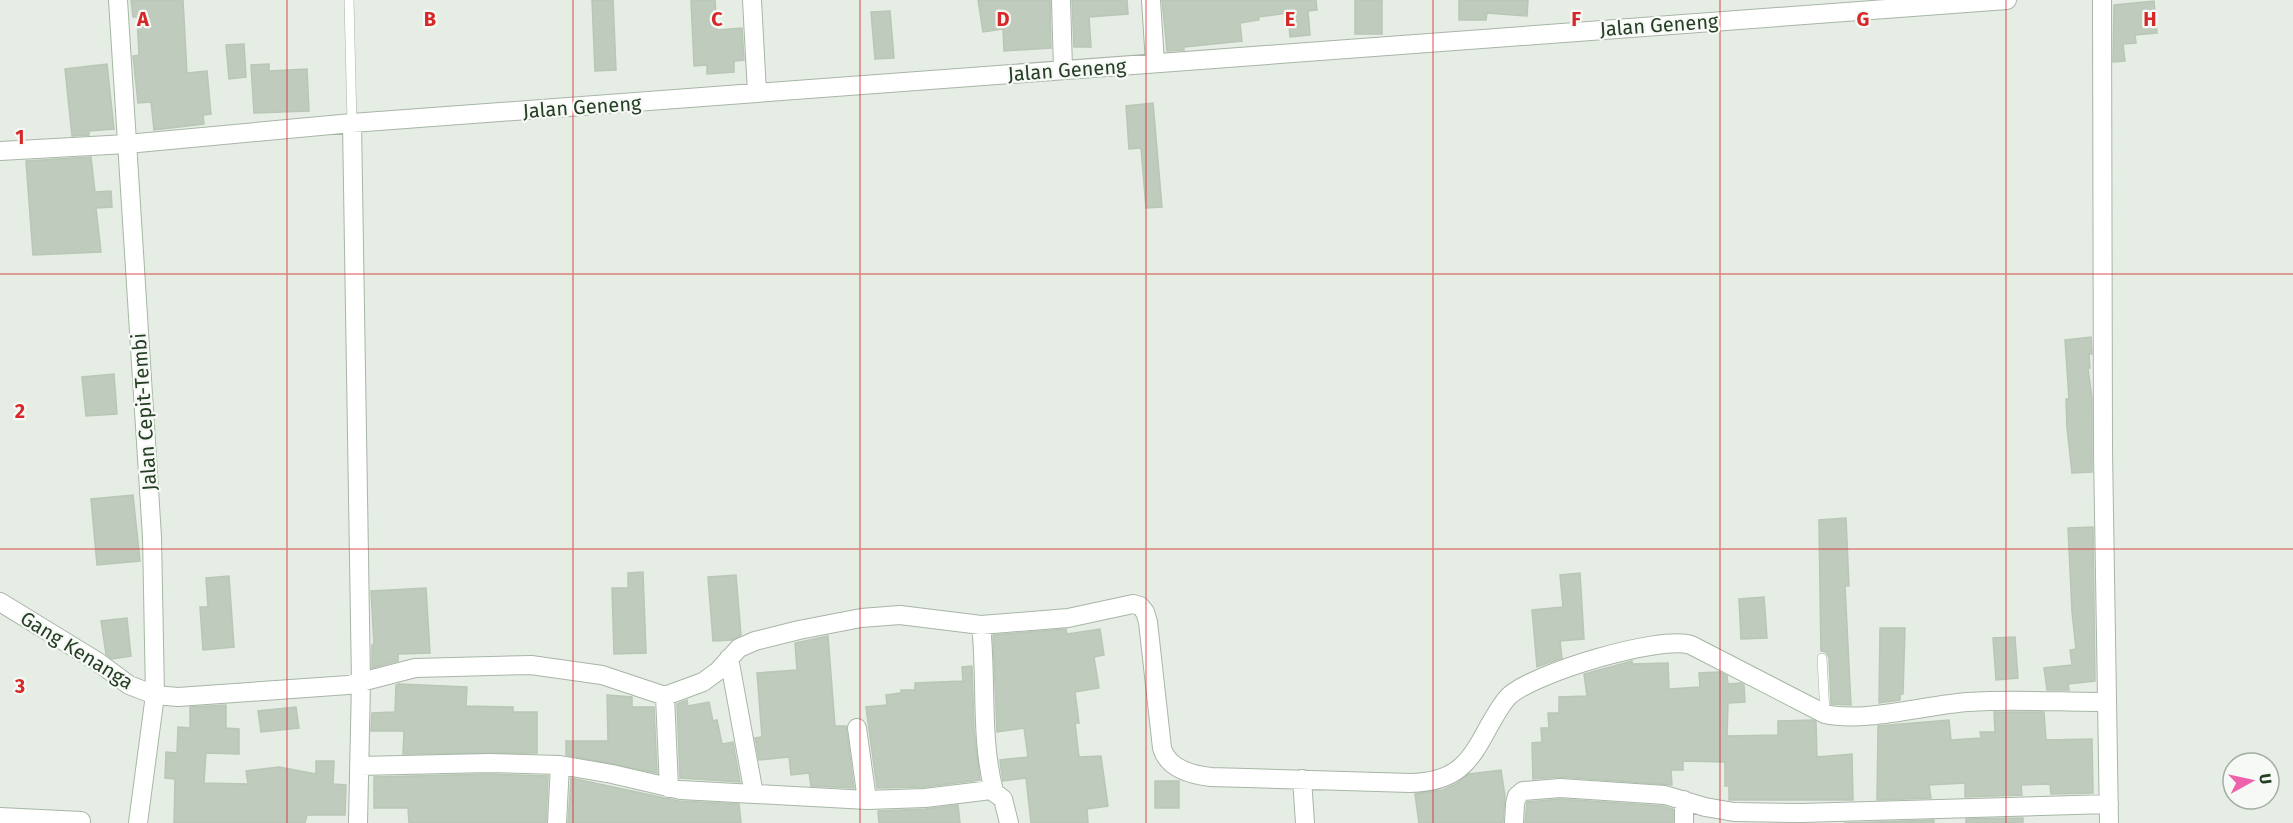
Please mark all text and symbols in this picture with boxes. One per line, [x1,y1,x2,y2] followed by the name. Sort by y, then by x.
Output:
[136,7,150,31] text: A
[424,7,436,31] text: B
[711,7,723,31] text: C
[996,7,1010,31] text: D
[1285,7,1295,31] text: E
[1571,7,1581,31] text: F
[1857,7,1869,31] text: G
[2143,7,2157,31] text: H
[1599,9,1720,41] street label: Jalan Geneng
[1007,54,1128,86] street label: Jalan Geneng
[522,91,643,123] street label: Jalan Geneng
[15,125,25,149] text: 1
[127,332,161,492] street label: Jalan Cepit-Tembi
[15,399,25,423] text: 2
[16,606,138,694] street label: Gang Kenanga
[14,674,25,698] text: 3
[2221,751,2281,811] north arrow
[2255,772,2275,785] text: U

